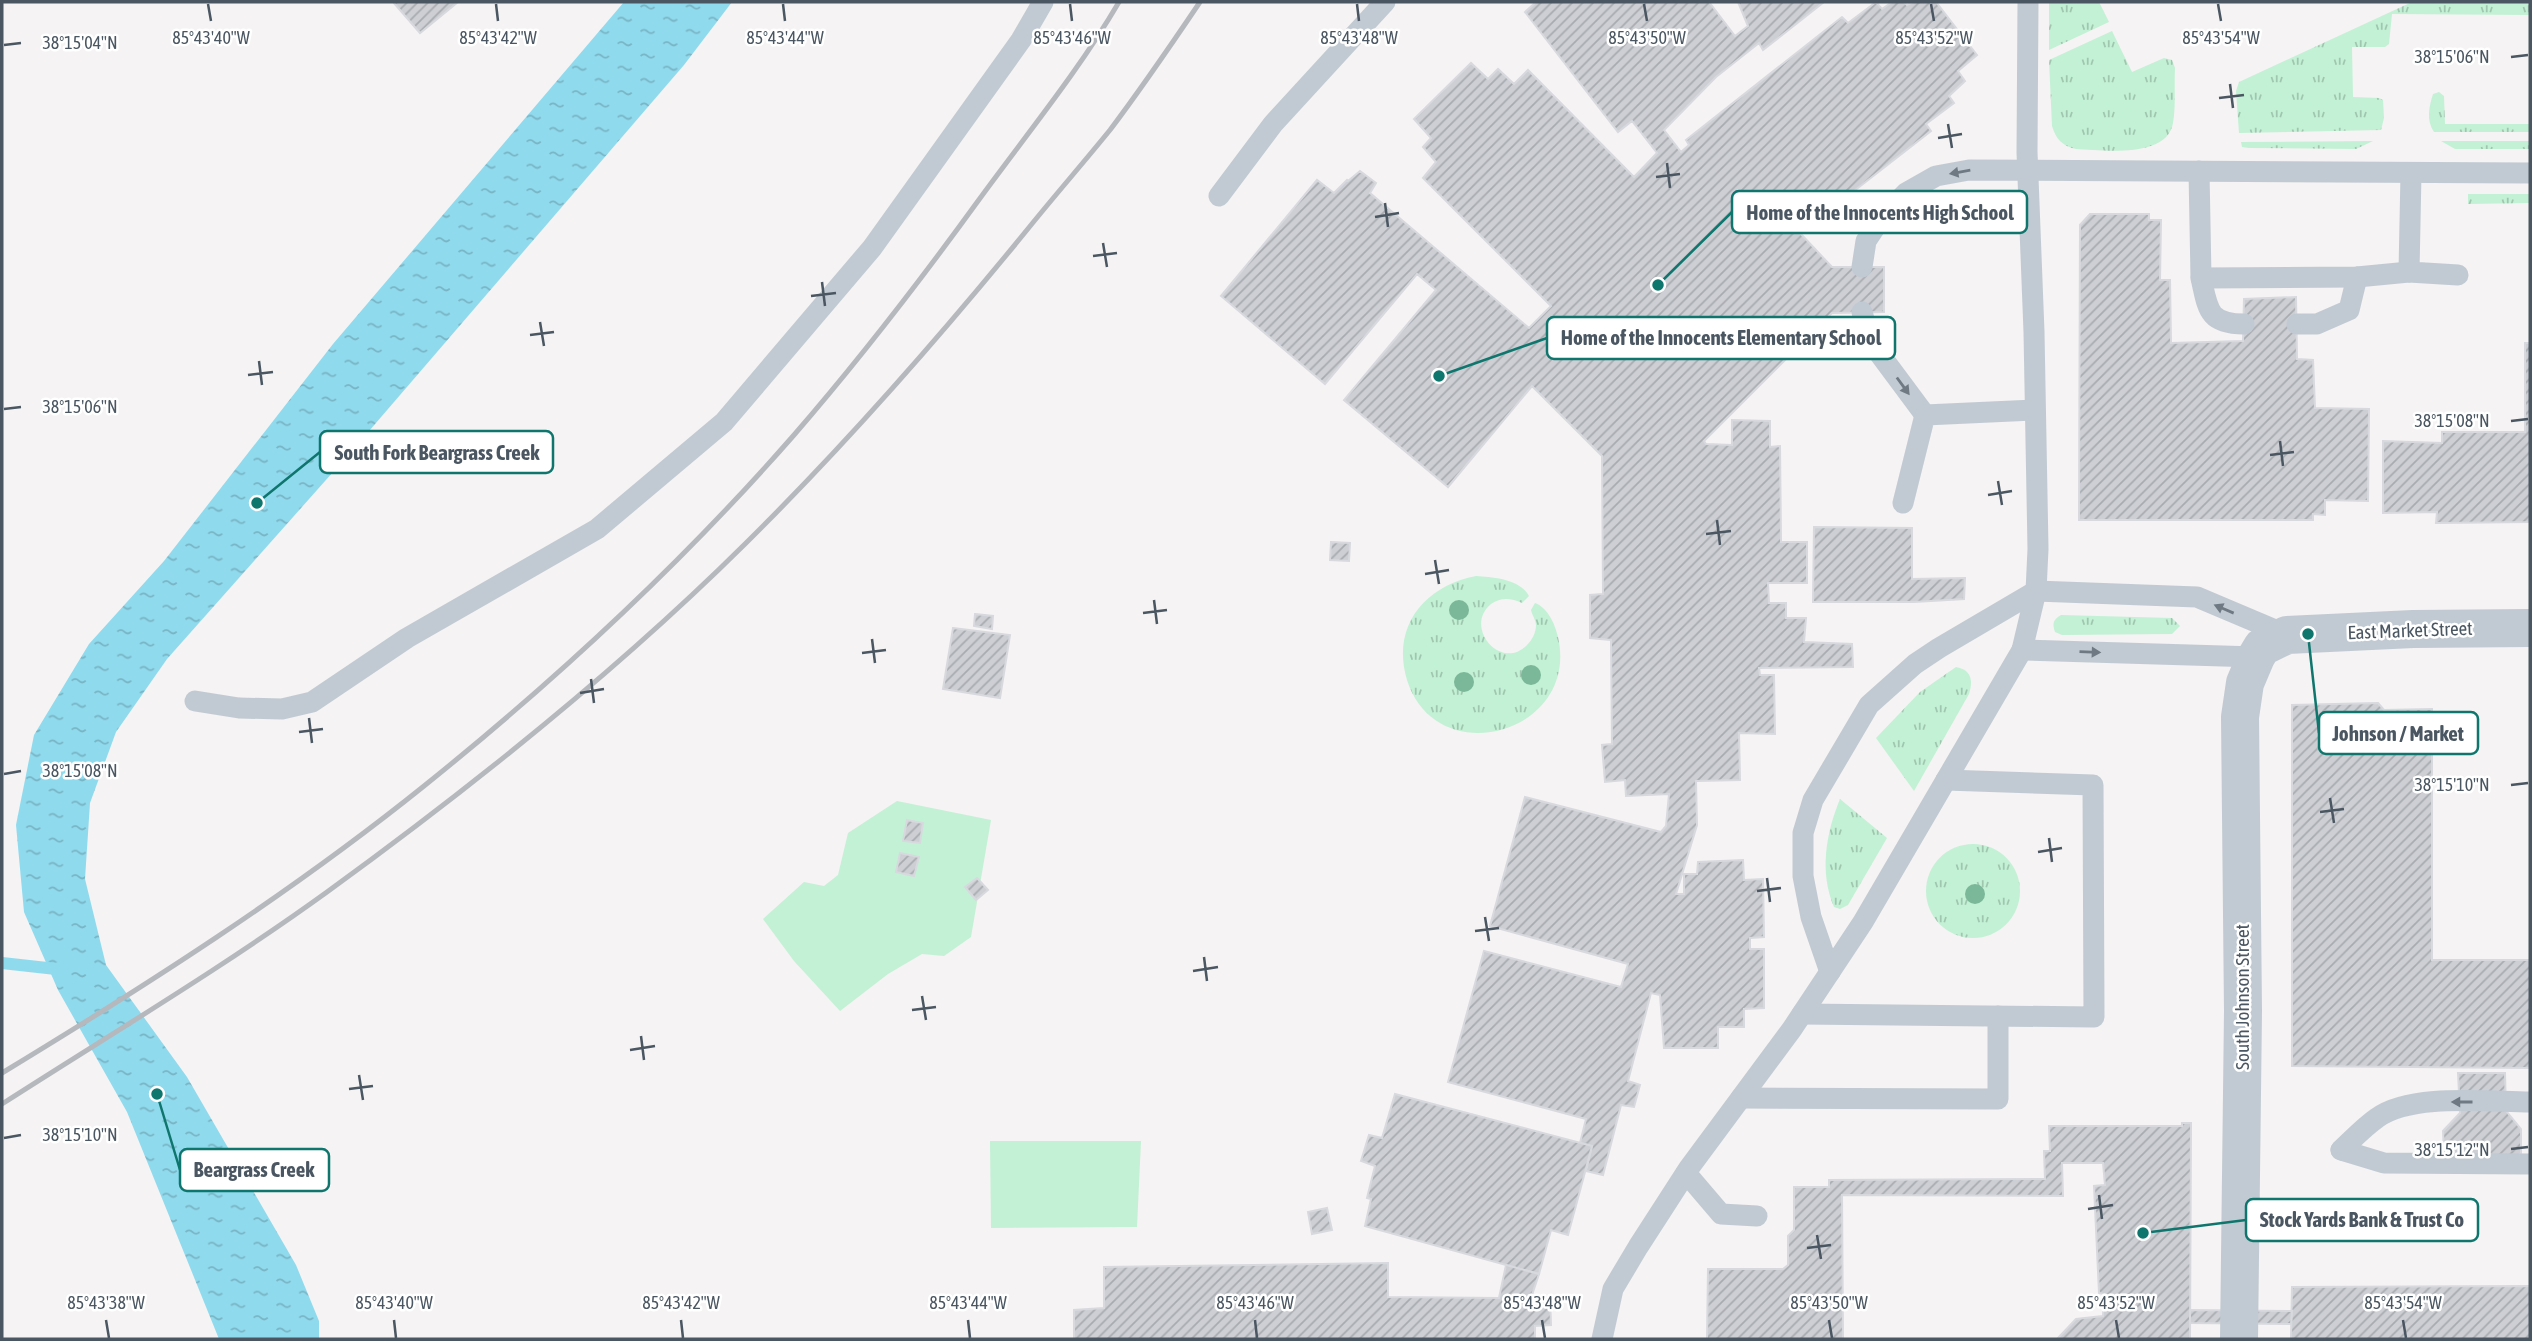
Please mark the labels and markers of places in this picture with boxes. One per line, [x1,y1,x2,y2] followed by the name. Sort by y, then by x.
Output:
[1732,191,2027,233] callout: Home of the Innocents High School
[1547,317,1895,359] callout: Home of the Innocents Elementary School
[320,431,553,473] callout: South Fork Beargrass Creek
[2319,712,2478,754] callout: Johnson / Market
[180,1149,329,1191] callout: Beargrass Creek
[2246,1199,2478,1241] callout: Stock Yards Bank & Trust Co

